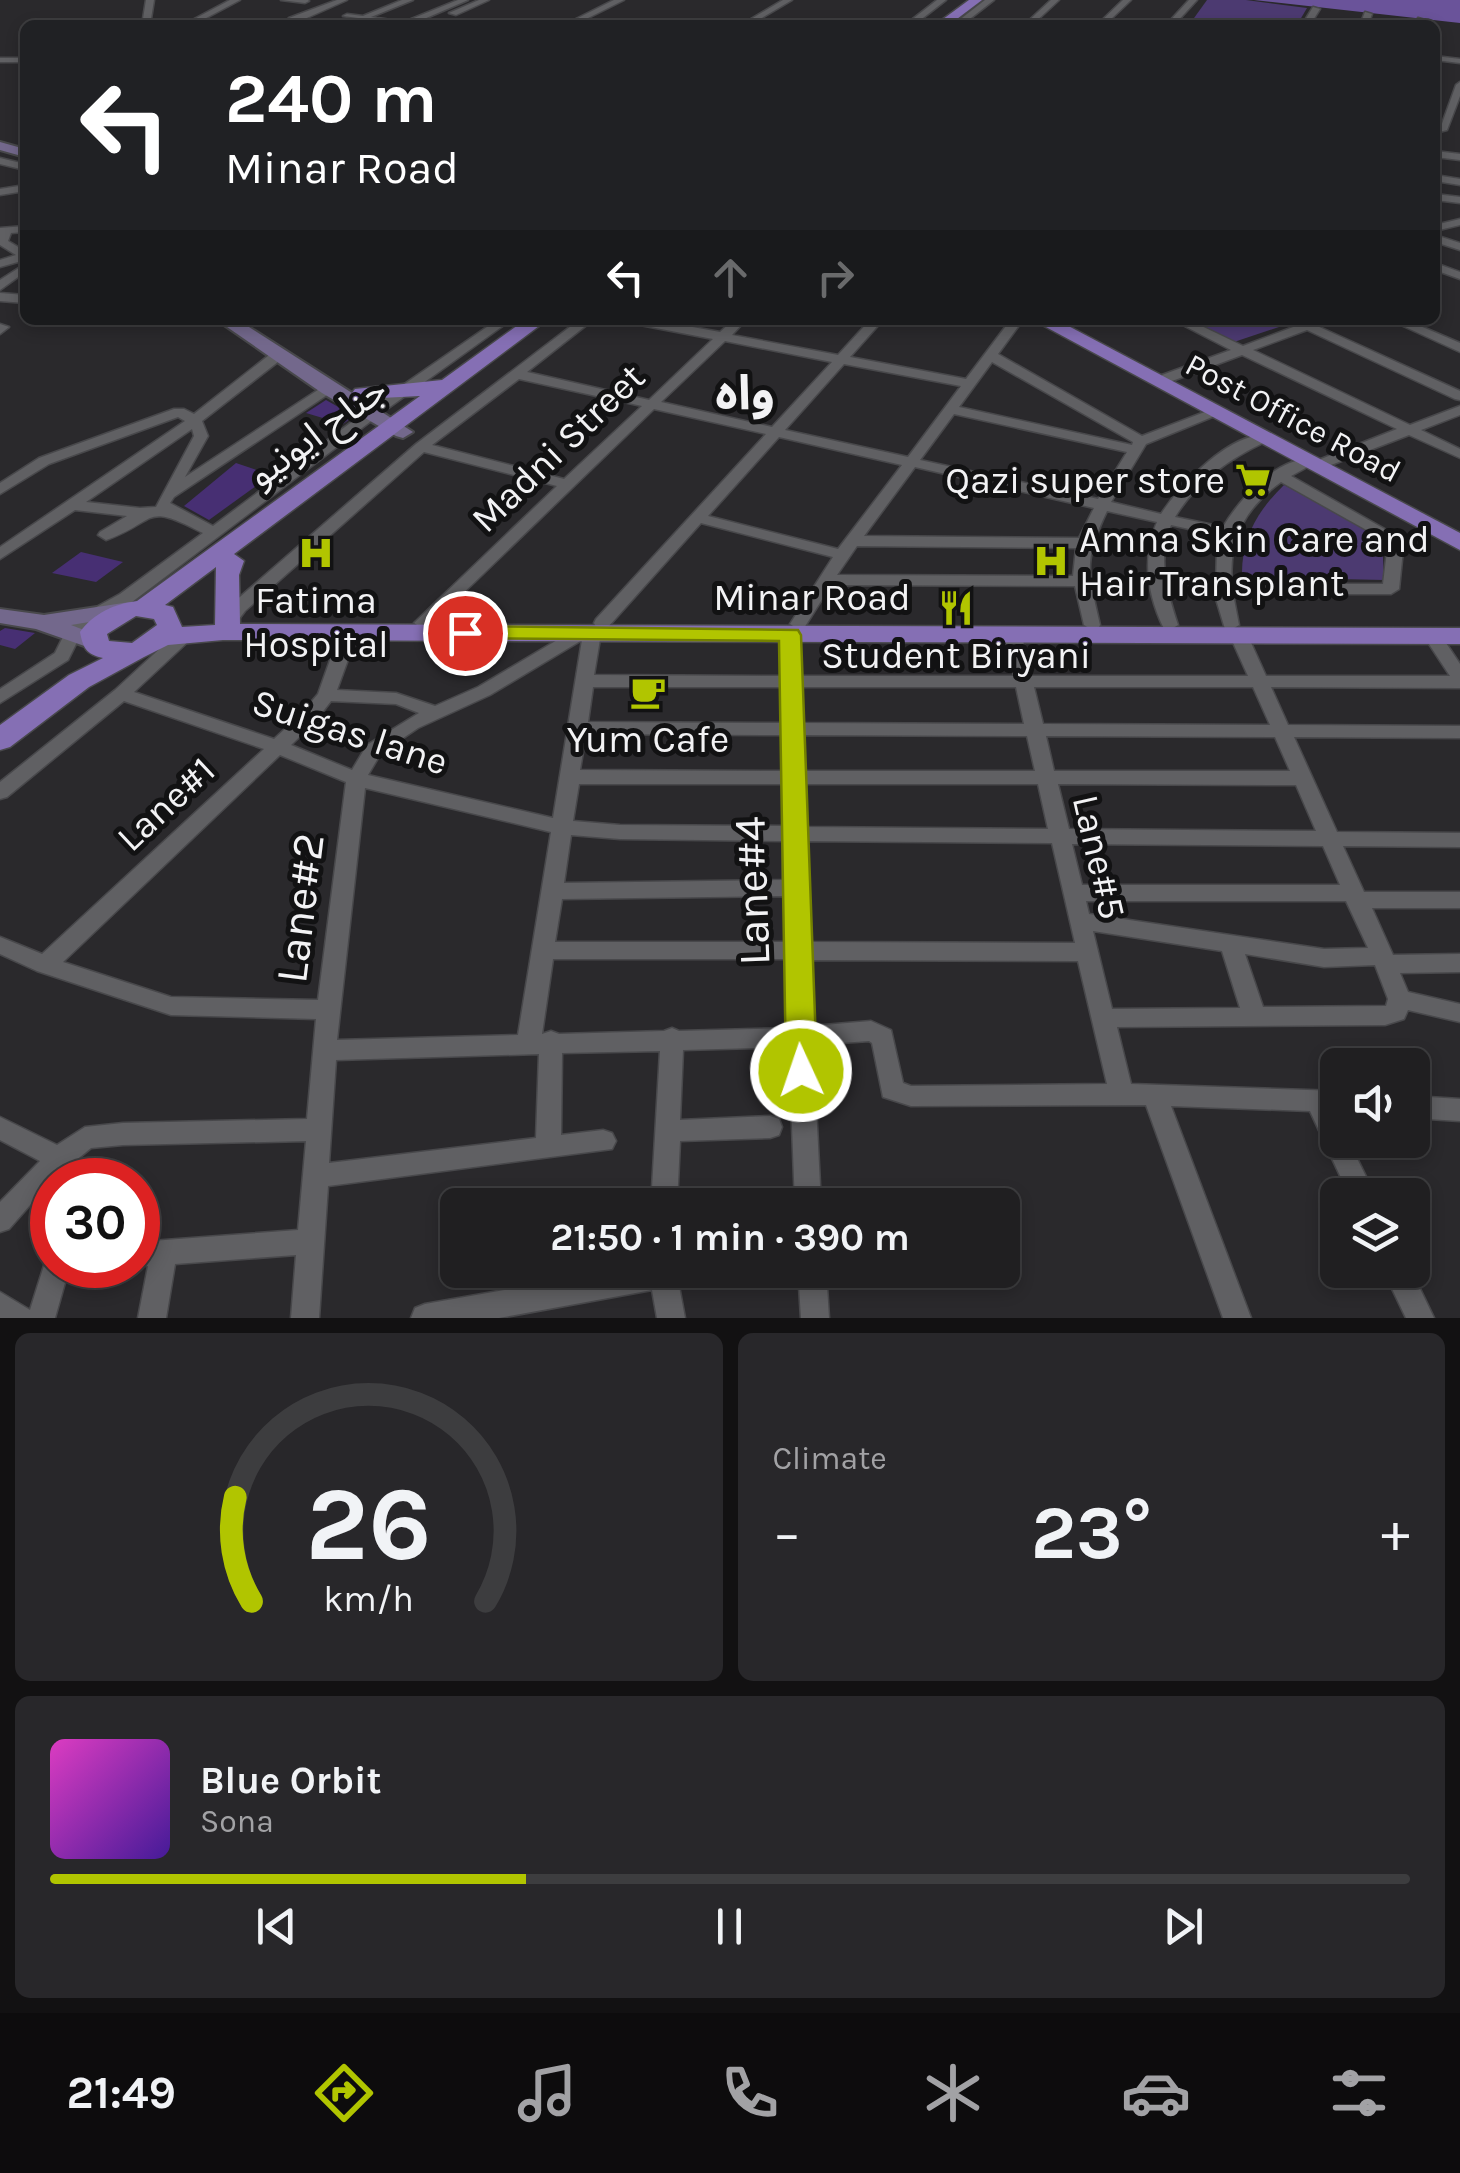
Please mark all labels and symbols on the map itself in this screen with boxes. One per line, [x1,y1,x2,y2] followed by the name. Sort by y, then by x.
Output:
[1179,346,1407,490] street label: Post Office Road
[462,354,654,542] street label: Madni Street
[715,365,775,421] district label: واہ
[239,367,398,501] street label: جناح ایونیو
[945,458,1225,503] place label: Qazi super store
[1234,461,1272,499] supermarket icon: Qazi super store
[1079,517,1430,606] place label: Amna Skin Care and Hair Transplant
[297,534,335,572] hospital icon: Fatima Hospital
[1032,542,1070,580] hospital icon: Amna Skin Care and Hair Transplant
[713,575,911,620] street label: Minar Road
[243,578,389,667] place label: Fatima Hospital
[937,589,975,627] restaurant icon: Student Biryani
[423,591,508,676] pin
[821,633,1091,678] place label: Student Biryani
[629,673,667,711] cafe icon: Yum Cafe
[247,679,453,785] street label: Suigas lane
[567,717,729,762] place label: Yum Cafe
[108,747,224,861] street label: Lane#1
[1063,790,1135,924] street label: Lane#5
[723,815,781,967] street label: Lane#4
[265,830,335,986] street label: Lane#2
[749,1019,853,1123] position arrow
[30,1158,160,1288] speed limit sign: 30

